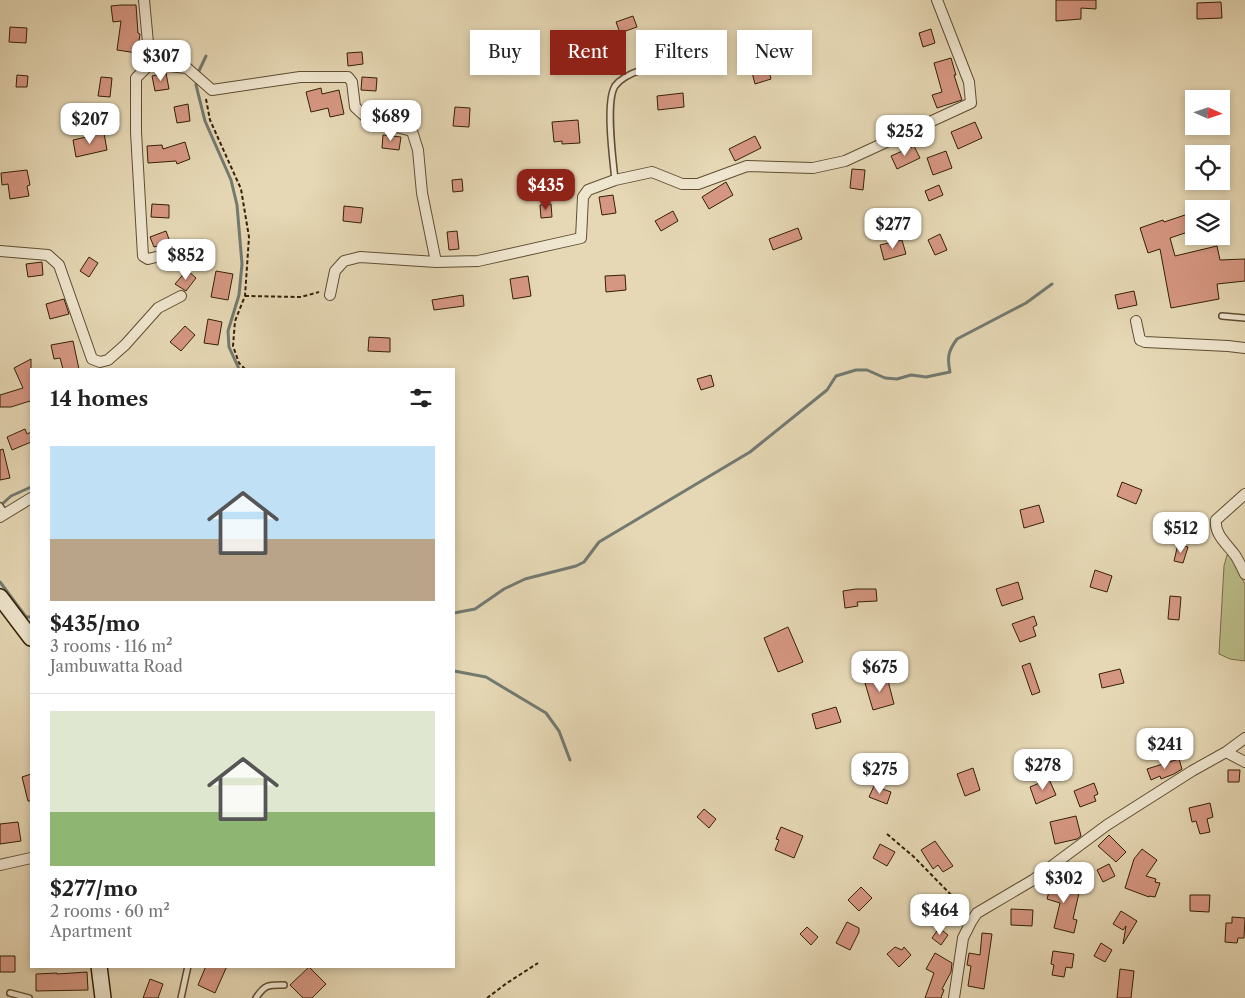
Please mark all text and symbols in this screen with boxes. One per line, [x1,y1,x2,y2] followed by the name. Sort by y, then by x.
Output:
[470,30,540,75] chip: Buy
[550,30,626,75] chip: Rent
[636,30,727,75] chip: Filters
[737,30,812,75] chip: New
[131,39,191,82] pin: $307
[143,46,179,66] text: $307
[1185,90,1230,135] north arrow
[1185,90,1230,245] map controls
[361,100,421,142] pin: $689
[60,102,120,145] pin: $207
[372,106,410,126] text: $689
[72,109,108,129] text: $207
[875,114,935,157] pin: $252
[887,121,923,141] text: $252
[1185,145,1230,190] button: locate
[516,168,576,211] pin: $435
[528,175,564,195] text: $435
[1185,200,1230,245] button: layers
[863,208,923,250] pin: $277
[875,214,911,234] text: $277
[156,238,216,281] pin: $852
[167,245,205,265] text: $852
[407,384,435,412] icon: filters
[50,386,148,411] text: 14 homes
[198,478,288,568] icon: home
[1151,512,1211,554] pin: $512
[1164,518,1198,538] text: $512
[50,611,140,636] text: $435/mo
[50,636,173,656] text: 3 rooms · 116 m²
[850,650,910,693] pin: $675
[50,656,183,676] text: Jambuwatta Road
[862,657,898,677] text: $675
[1135,728,1195,770] pin: $241
[1147,734,1183,754] text: $241
[198,744,288,834] icon: home
[1013,748,1073,791] pin: $278
[850,752,910,795] pin: $275
[1025,755,1061,775] text: $278
[862,759,898,779] text: $275
[1034,862,1094,904] pin: $302
[1045,868,1083,888] text: $302
[50,876,138,901] text: $277/mo
[910,894,970,936] pin: $464
[921,900,959,920] text: $464
[50,901,170,921] text: 2 rooms · 60 m²
[50,921,132,941] text: Apartment

